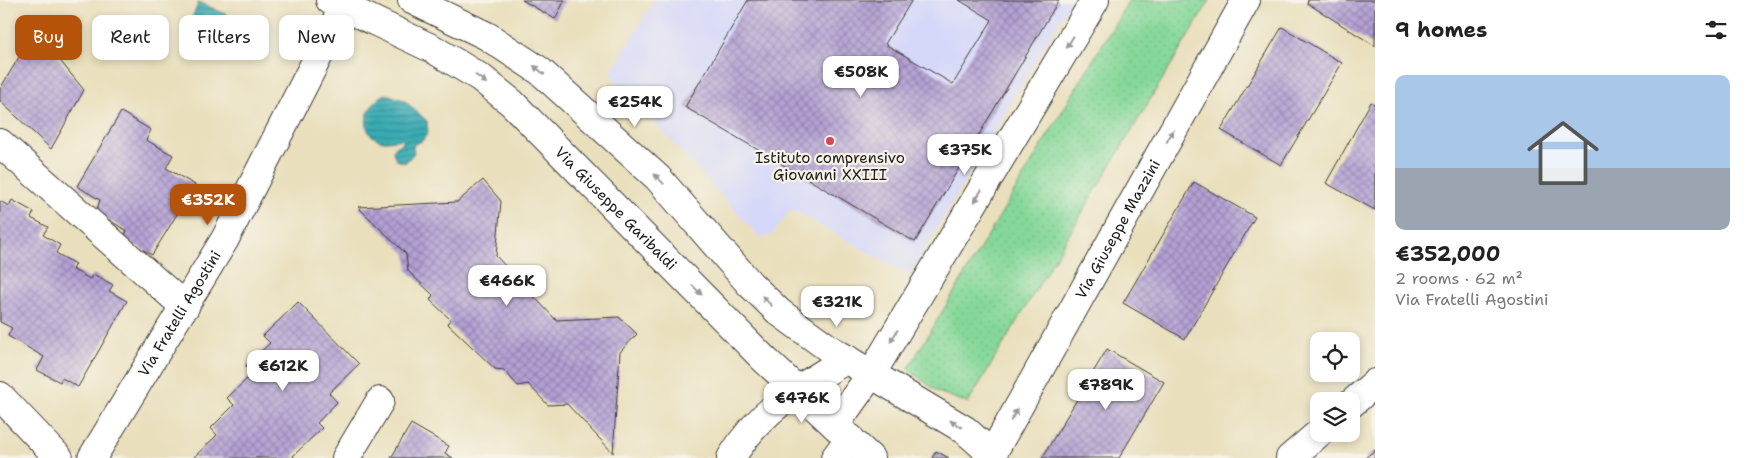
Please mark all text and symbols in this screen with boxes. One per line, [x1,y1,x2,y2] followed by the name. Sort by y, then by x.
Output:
[15,15,82,60] chip: Buy
[92,15,169,60] chip: Rent
[179,15,269,60] chip: Filters
[279,15,354,60] chip: New
[1395,16,1487,44] text: 9 homes
[1702,16,1730,44] icon: filters
[1066,35,1075,48] one-way arrow
[826,56,896,98] pin: €508K
[834,61,888,82] text: €508K
[533,65,546,76] one-way arrow
[474,74,488,84] one-way arrow
[600,86,670,128] pin: €254K
[608,91,662,112] text: €254K
[1518,108,1608,198] icon: home
[1166,129,1175,143] one-way arrow
[930,134,1000,176] pin: €375K
[824,135,836,147] marker: Istituto comprensivo Giovanni XXIII
[938,139,992,160] text: €375K
[551,142,681,275] street label: Via Giuseppe Garibaldi
[755,148,905,185] place label: Istituto comprensivo Giovanni XXIII
[1071,156,1165,303] street label: Via Giuseppe Mazzini
[653,174,665,186] one-way arrow
[173,184,243,226] pin: €352K
[181,189,235,210] text: €352K
[973,190,982,203] one-way arrow
[1395,240,1501,268] text: €352,000
[134,247,226,380] street label: Via Fratelli Agostini
[472,264,542,307] pin: €466K
[1395,268,1523,289] text: 2 rooms · 62 m²
[479,270,535,291] text: €466K
[691,284,703,296] one-way arrow
[802,286,872,328] pin: €321K
[1395,289,1549,310] text: Via Fratelli Agostini
[812,291,862,312] text: €321K
[762,295,774,307] one-way arrow
[890,329,899,342] one-way arrow
[1310,332,1360,442] map controls
[1310,332,1360,382] button: locate
[248,350,318,392] pin: €612K
[258,355,308,376] text: €612K
[1071,368,1141,411] pin: €789K
[1079,374,1133,395] text: €789K
[767,382,837,424] pin: €476K
[775,387,829,408] text: €476K
[1310,392,1360,442] button: layers
[1010,408,1018,422] one-way arrow
[949,420,962,429] one-way arrow

